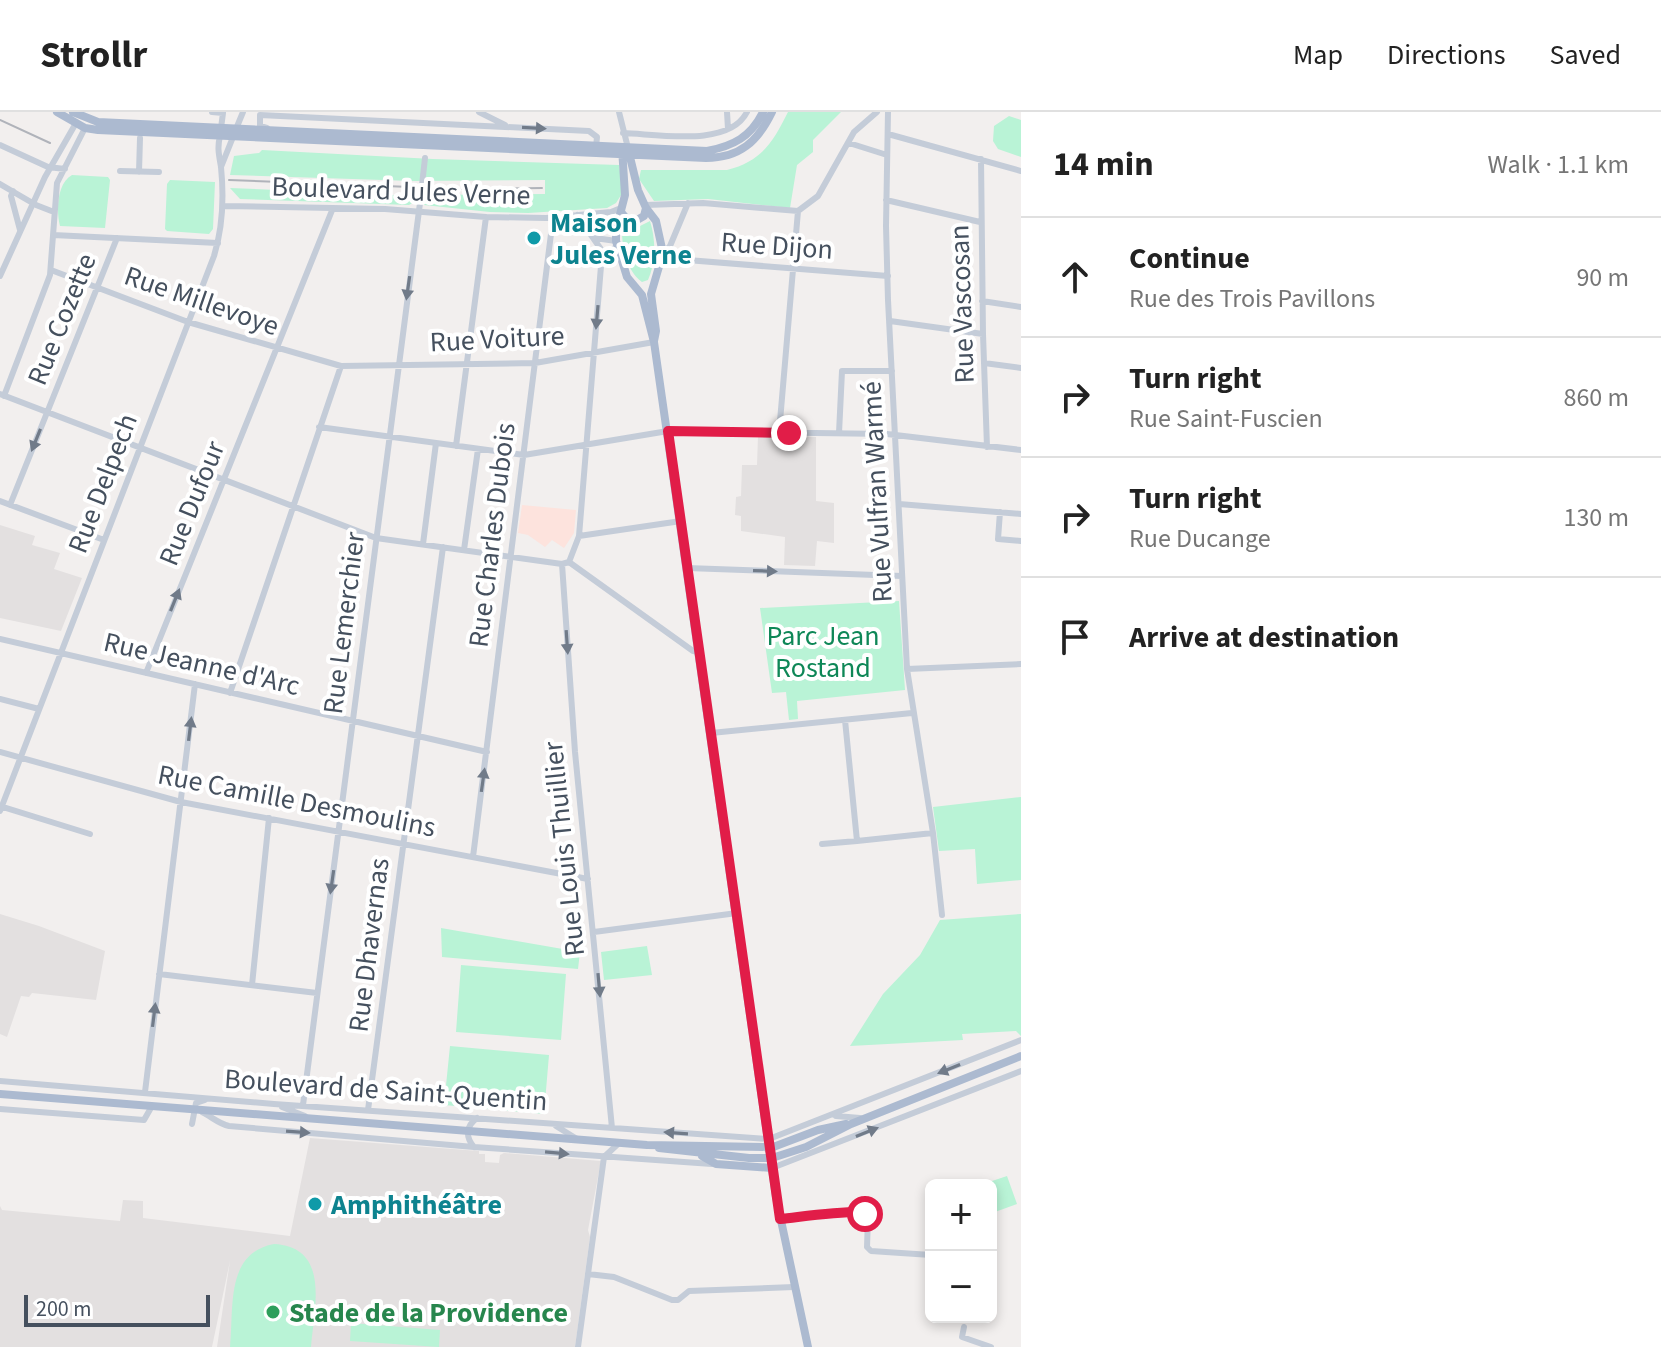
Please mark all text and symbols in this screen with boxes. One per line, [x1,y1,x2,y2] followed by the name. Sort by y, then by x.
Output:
[40,28,147,82] text: Strollr
[1293,35,1343,75] text: Map
[1387,35,1506,75] text: Directions
[1550,35,1621,75] text: Saved
[522,122,547,135] one-way arrow
[1053,140,1154,189] text: 14 min
[1488,146,1629,183] text: Walk · 1.1 km
[271,166,531,216] street label: Boulevard Jules Verne
[550,203,692,275] place label: Maison Jules Verne
[720,222,834,270] street label: Rue Dijon
[939,224,985,384] street label: Rue Vascosan
[525,229,543,247] marker: Maison Jules Verne
[1129,237,1250,280] text: Continue
[17,248,106,391] street label: Rue Cozette
[1053,255,1097,299] icon: ahead
[119,256,284,346] street label: Rue Millevoye
[1576,259,1629,296] text: 90 m
[401,276,414,301] one-way arrow
[1129,280,1375,317] text: Rue des Trois Pavillons
[590,305,603,330] one-way arrow
[429,315,565,362] street label: Rue Voiture
[1129,357,1261,400] text: Turn right
[1053,375,1097,419] icon: right
[1563,379,1629,416] text: 860 m
[851,380,903,604] street label: Rue Vulfran Warmé
[1129,400,1323,437] text: Rue Saint-Fuscien
[58,408,148,559] street label: Rue Delpech
[771,415,807,451] route end
[458,421,526,650] street label: Rue Charles Dubois
[29,428,42,452] one-way arrow
[149,435,235,572] street label: Rue Dufour
[1129,477,1261,520] text: Turn right
[1053,495,1097,539] icon: right
[1563,499,1629,536] text: 130 m
[1129,520,1271,557] text: Rue Ducange
[313,530,375,716] street label: Rue Lemerchier
[753,564,778,577] one-way arrow
[169,588,182,612] one-way arrow
[1053,615,1097,659] icon: arrive
[767,616,879,688] park label: Parc Jean Rostand
[1129,616,1399,659] text: Arrive at destination
[100,622,304,706] street label: Rue Jeanne d'Arc
[561,630,574,655] one-way arrow
[183,716,196,741] one-way arrow
[533,739,595,958] street label: Rue Louis Thuillier
[154,754,439,848] street label: Rue Camille Desmoulins
[477,767,490,792] one-way arrow
[338,856,400,1034] street label: Rue Dhavernas
[325,870,338,895] one-way arrow
[592,973,605,998] one-way arrow
[148,1002,161,1027] one-way arrow
[223,1059,549,1121] street label: Boulevard de Saint-Quentin
[937,1063,961,1076] one-way arrow
[855,1125,879,1138] one-way arrow
[286,1126,311,1139] one-way arrow
[663,1126,688,1139] one-way arrow
[545,1146,570,1159] one-way arrow
[925,1179,997,1323] map controls
[925,1179,997,1251] button: +
[330,1185,502,1225] place label: Amphithéâtre
[306,1195,324,1213] marker: Amphithéâtre
[847,1196,883,1232] route start
[925,1251,997,1323] button: −
[24,1291,210,1327] scale bar
[36,1293,91,1325] text: 200 m
[289,1293,568,1333] place label: Stade de la Providence
[264,1303,282,1321] marker: Stade de la Providence

